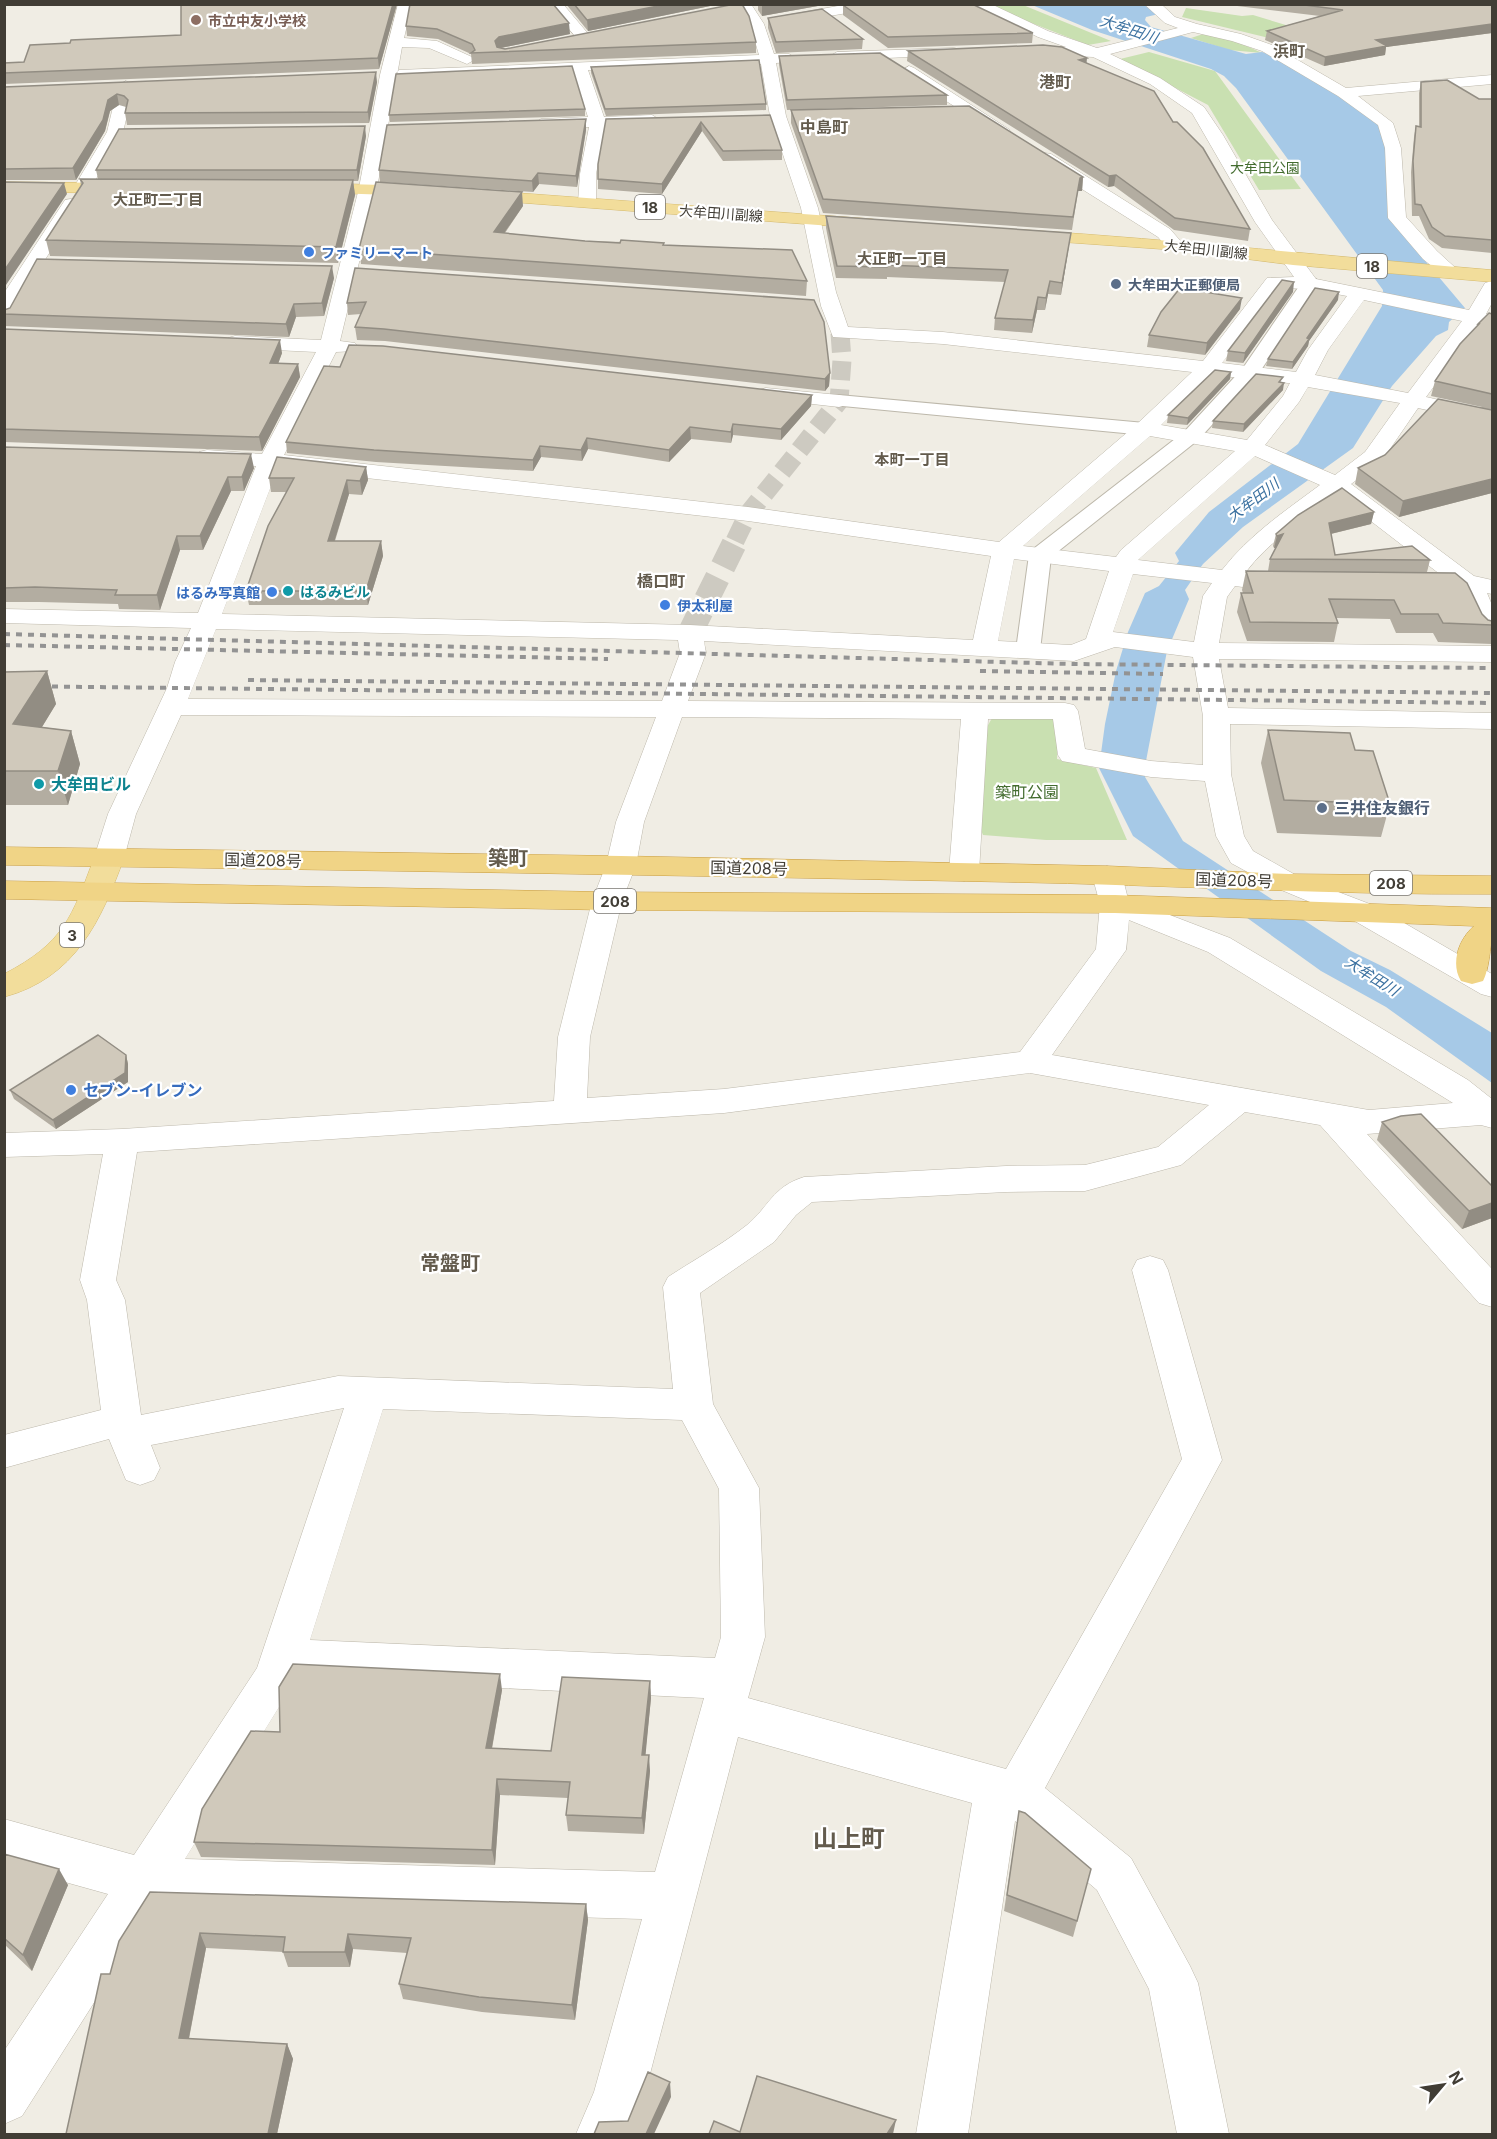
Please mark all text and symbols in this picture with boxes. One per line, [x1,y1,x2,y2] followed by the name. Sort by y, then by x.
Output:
[1098,11,1162,48] water label: 大牟田川
[208,12,306,29] place label: 市立中友小学校
[189,13,203,27] marker: 市立中友小学校
[1273,41,1305,61] district label: 浜町
[1039,72,1071,92] district label: 港町
[800,117,848,137] district label: 中島町
[1230,159,1300,176] park label: 大牟田公園
[113,190,203,209] district label: 大正町二丁目
[635,195,665,219] road number: 18
[679,202,763,224] street label: 大牟田川副線
[1163,236,1249,262] street label: 大牟田川副線
[321,244,433,261] place label: ファミリーマート
[302,245,316,259] marker: ファミリーマート
[857,249,947,268] district label: 大正町一丁目
[1357,254,1387,278] road number: 18
[1128,276,1240,293] place label: 大牟田大正郵便局
[1109,277,1123,291] marker: 大牟田大正郵便局
[874,450,950,469] district label: 本町一丁目
[1223,473,1284,526] water label: 大牟田川
[637,571,685,591] district label: 橋口町
[300,583,370,600] place label: はるみビル
[176,584,260,601] place label: はるみ写真館
[281,584,295,598] marker: はるみビル
[265,585,279,599] marker: はるみ写真館
[677,597,733,614] place label: 伊太利屋
[658,598,672,612] marker: 伊太利屋
[51,774,131,794] place label: 大牟田ビル
[32,777,46,791] marker: 大牟田ビル
[995,782,1059,802] park label: 築町公園
[1334,798,1430,818] place label: 三井住友銀行
[1315,801,1329,815] marker: 三井住友銀行
[488,846,528,870] district label: 築町
[224,849,302,871] street label: 国道208号
[710,857,788,879] street label: 国道208号
[1195,869,1273,891] street label: 国道208号
[1370,871,1412,895] road number: 208
[594,889,636,913] road number: 208
[60,923,84,947] road number: 3
[1342,952,1404,1001] water label: 大牟田川
[83,1080,203,1100] place label: セブン-イレブン
[64,1083,78,1097] marker: セブン-イレブン
[420,1251,480,1275] district label: 常盤町
[813,1824,885,1853] district label: 山上町
[1413,2055,1473,2115] north arrow
[1444,2068,1468,2088] text: N

